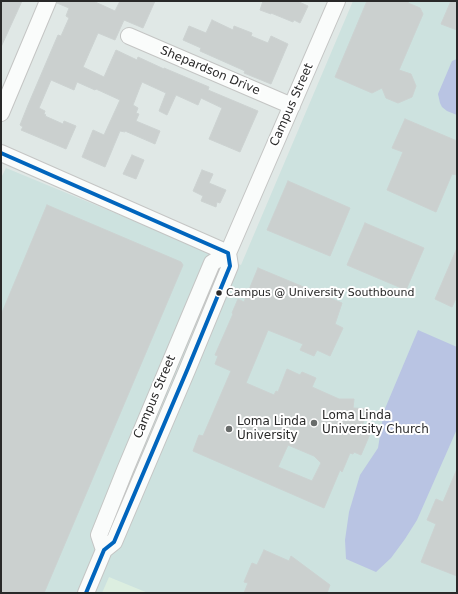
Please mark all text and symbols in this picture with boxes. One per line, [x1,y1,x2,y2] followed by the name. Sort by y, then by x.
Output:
[158,43,262,99] street label: Shepardson Drive
[267,61,317,149] street label: Campus Street
[226,286,414,300] place label: Campus @ University Southbound
[214,288,224,298] marker: Campus @ University Southbound
[131,353,179,441] street label: Campus Street
[322,409,429,437] place label: Loma Linda University Church
[237,415,306,443] place label: Loma Linda University
[309,418,319,428] marker: Loma Linda University Church
[224,424,234,434] marker: Loma Linda University

